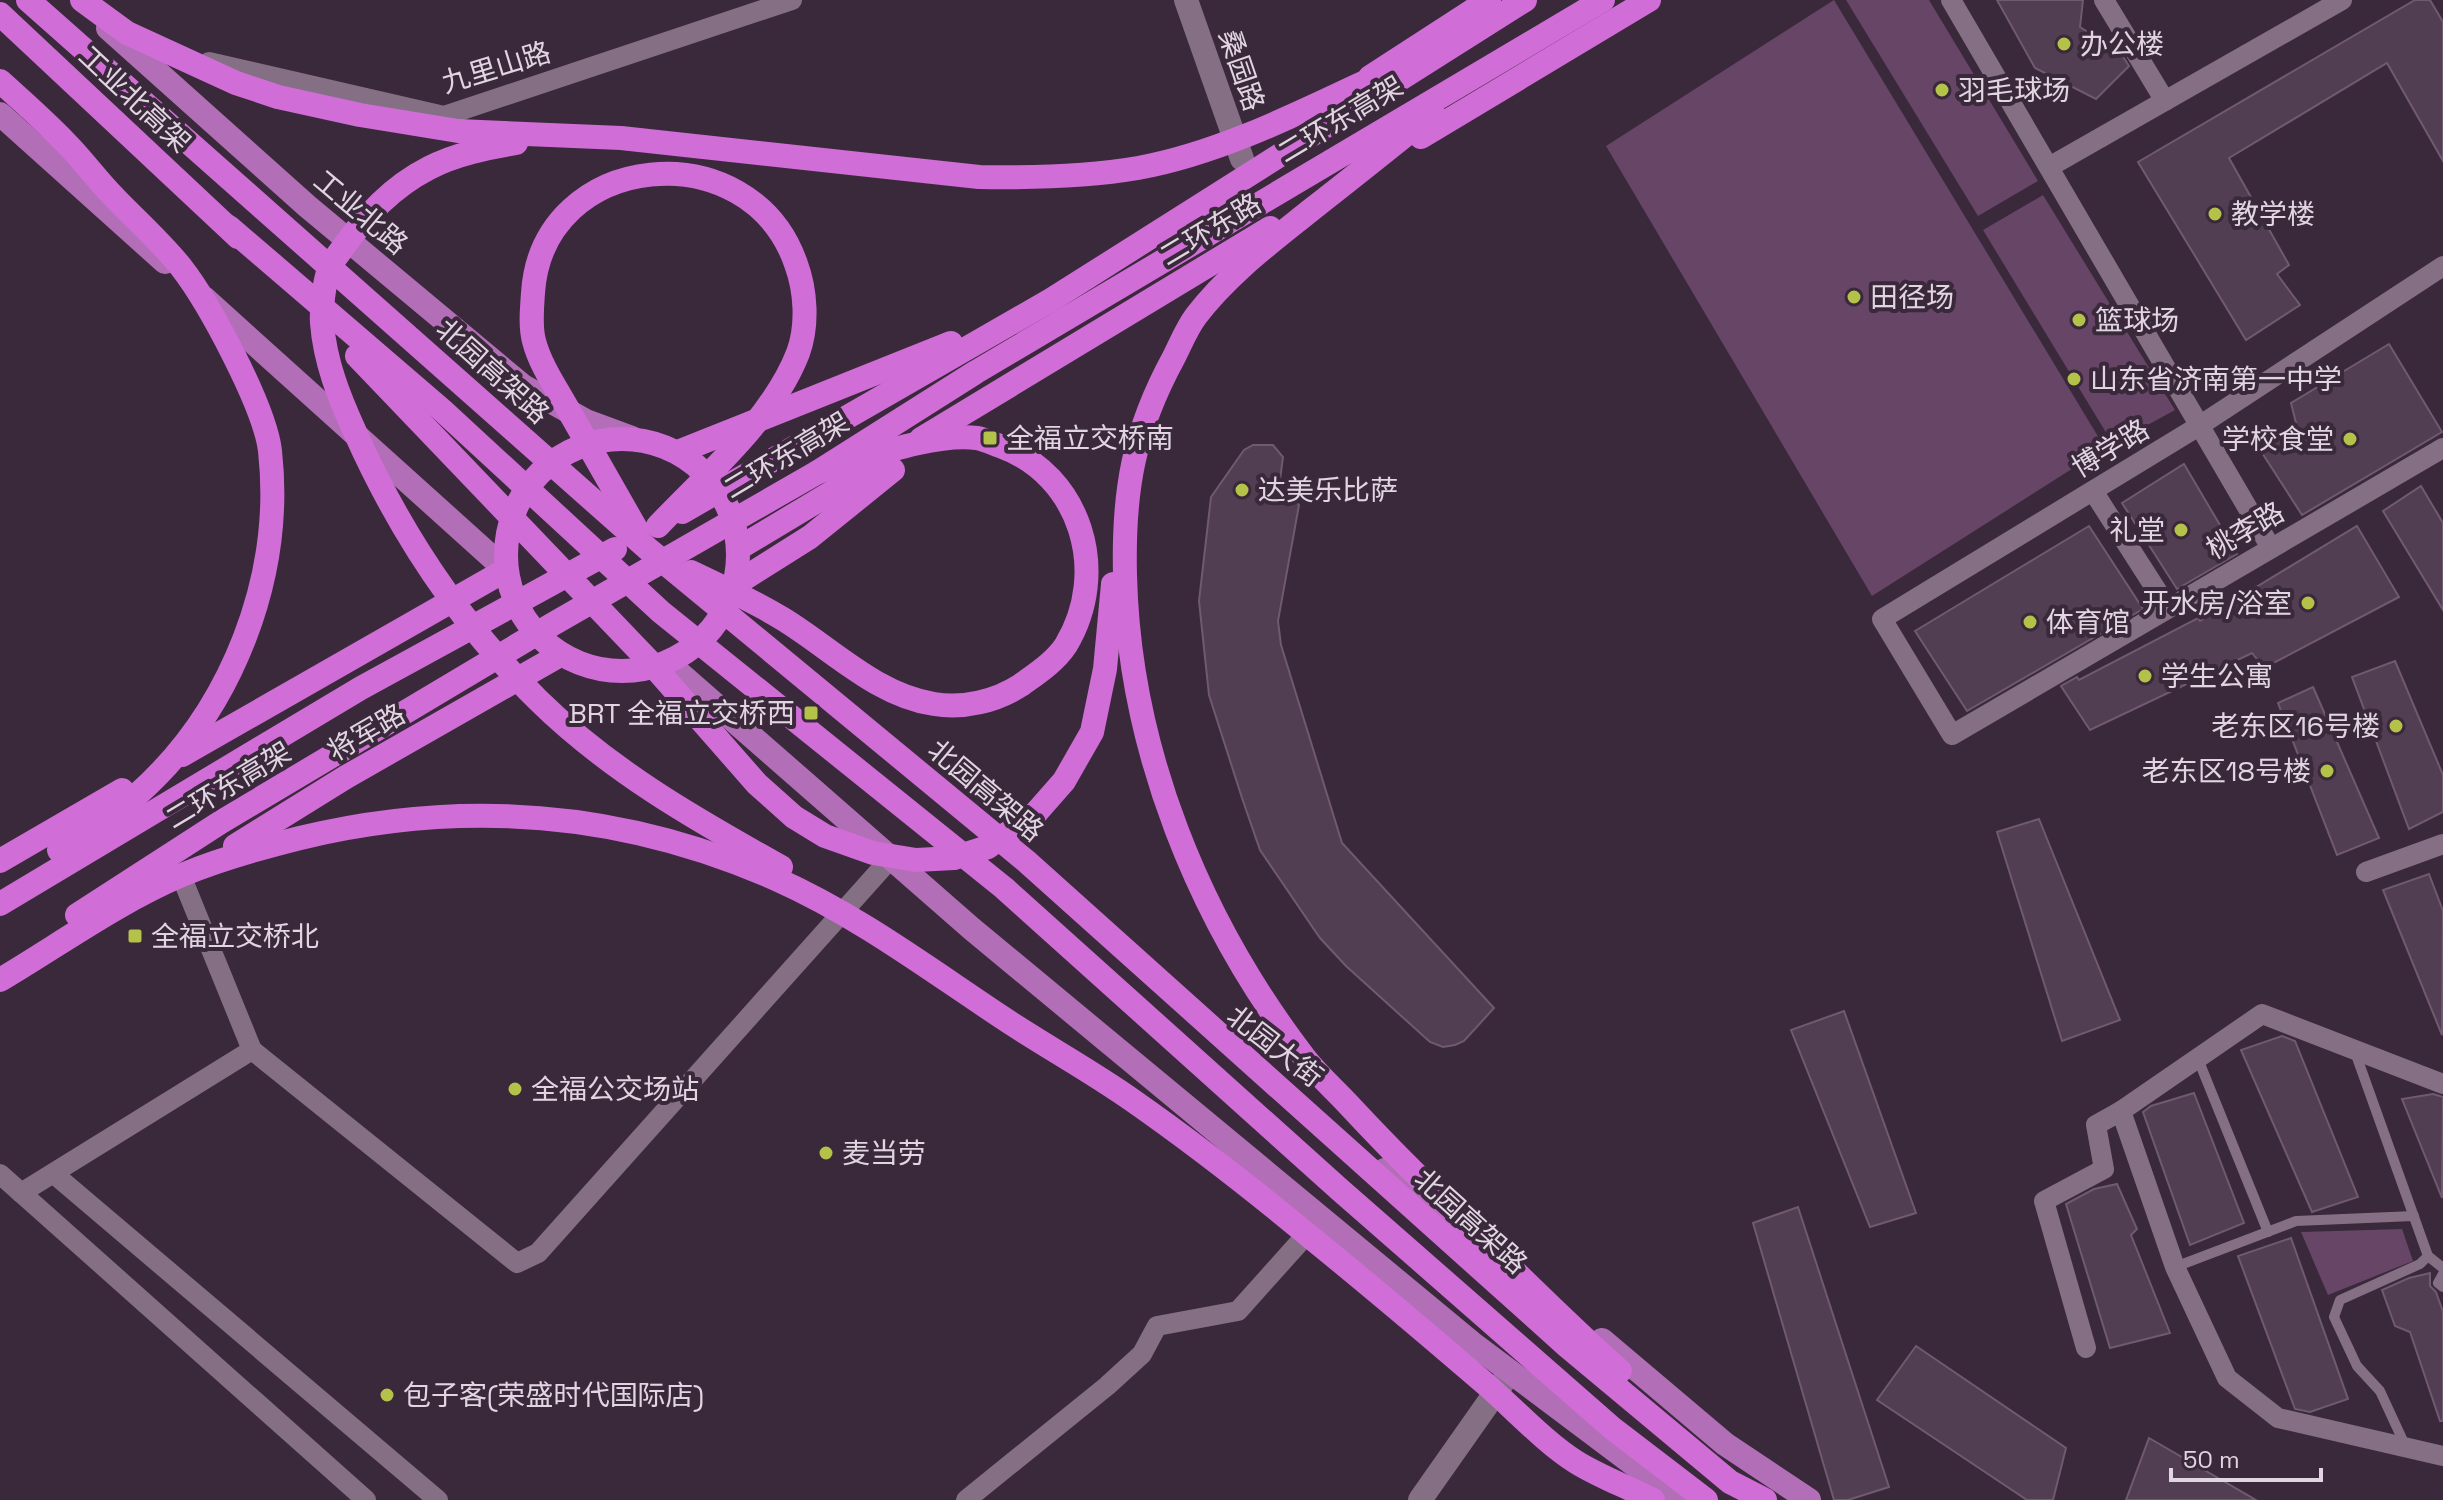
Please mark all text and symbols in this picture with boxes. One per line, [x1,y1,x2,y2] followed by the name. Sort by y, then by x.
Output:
[1211,24,1273,116] street label: 桑园路
[2080,26,2164,62] place label: 办公楼
[437,33,555,101] street label: 九里山路
[2055,35,2073,53] marker: 办公楼
[72,38,198,160] street label: 工业北高架
[1271,68,1409,170] street label: 二环东高架
[1958,72,2070,108] place label: 羽毛球场
[1933,81,1951,99] marker: 羽毛球场
[307,162,415,262] street label: 工业北路
[1153,185,1267,273] street label: 二环东路
[2231,196,2315,232] place label: 教学楼
[2206,205,2224,223] marker: 教学楼
[1870,279,1954,315] place label: 田径场
[1845,288,1863,306] marker: 田径场
[2095,302,2179,338] place label: 篮球场
[429,311,557,431] street label: 北园高架路
[2070,311,2088,329] marker: 篮球场
[2090,361,2342,397] place label: 山东省济南第一中学
[2065,370,2083,388] marker: 山东省济南第一中学
[717,404,855,506] street label: 二环东高架
[2065,411,2155,485] street label: 博学路
[1006,420,1174,456] place label: 全福立交桥南
[2222,421,2334,457] place label: 学校食堂
[981,429,999,447] marker: 全福立交桥南
[2341,430,2359,448] marker: 学校食堂
[1258,472,1398,508] place label: 达美乐比萨
[1233,481,1251,499] marker: 达美乐比萨
[2200,493,2290,567] street label: 桃李路
[2109,512,2165,548] place label: 礼堂
[2172,521,2190,539] marker: 礼堂
[2142,585,2292,621] place label: 开水房/浴室
[2299,594,2317,612] marker: 开水房/浴室
[2046,604,2130,640] place label: 体育馆
[2021,613,2039,631] marker: 体育馆
[2161,658,2273,694] place label: 学生公寓
[2136,667,2154,685] marker: 学生公寓
[321,695,411,769] street label: 将军路
[568,695,795,731] place label: BRT 全福立交桥西
[802,704,820,722] marker: BRT 全福立交桥西
[2211,708,2380,744] place label: 老东区16号楼
[2387,717,2405,735] marker: 老东区16号楼
[921,731,1051,849] street label: 北园高架路
[159,734,297,836] street label: 二环东高架
[2142,753,2311,789] place label: 老东区18号楼
[2318,762,2336,780] marker: 老东区18号楼
[151,918,319,954] place label: 全福立交桥北
[126,927,144,945] marker: 全福立交桥北
[1220,997,1330,1095] street label: 北园大街
[531,1071,699,1107] place label: 全福公交场站
[506,1080,524,1098] marker: 全福公交场站
[842,1135,926,1171] place label: 麦当劳
[817,1144,835,1162] marker: 麦当劳
[1407,1161,1535,1281] street label: 北园高架路
[403,1377,704,1413] place label: 包子客(荣盛时代国际店)
[378,1386,396,1404] marker: 包子客(荣盛时代国际店)
[2171,1432,2321,1482] scale bar
[2183,1444,2240,1475] text: 50 m

